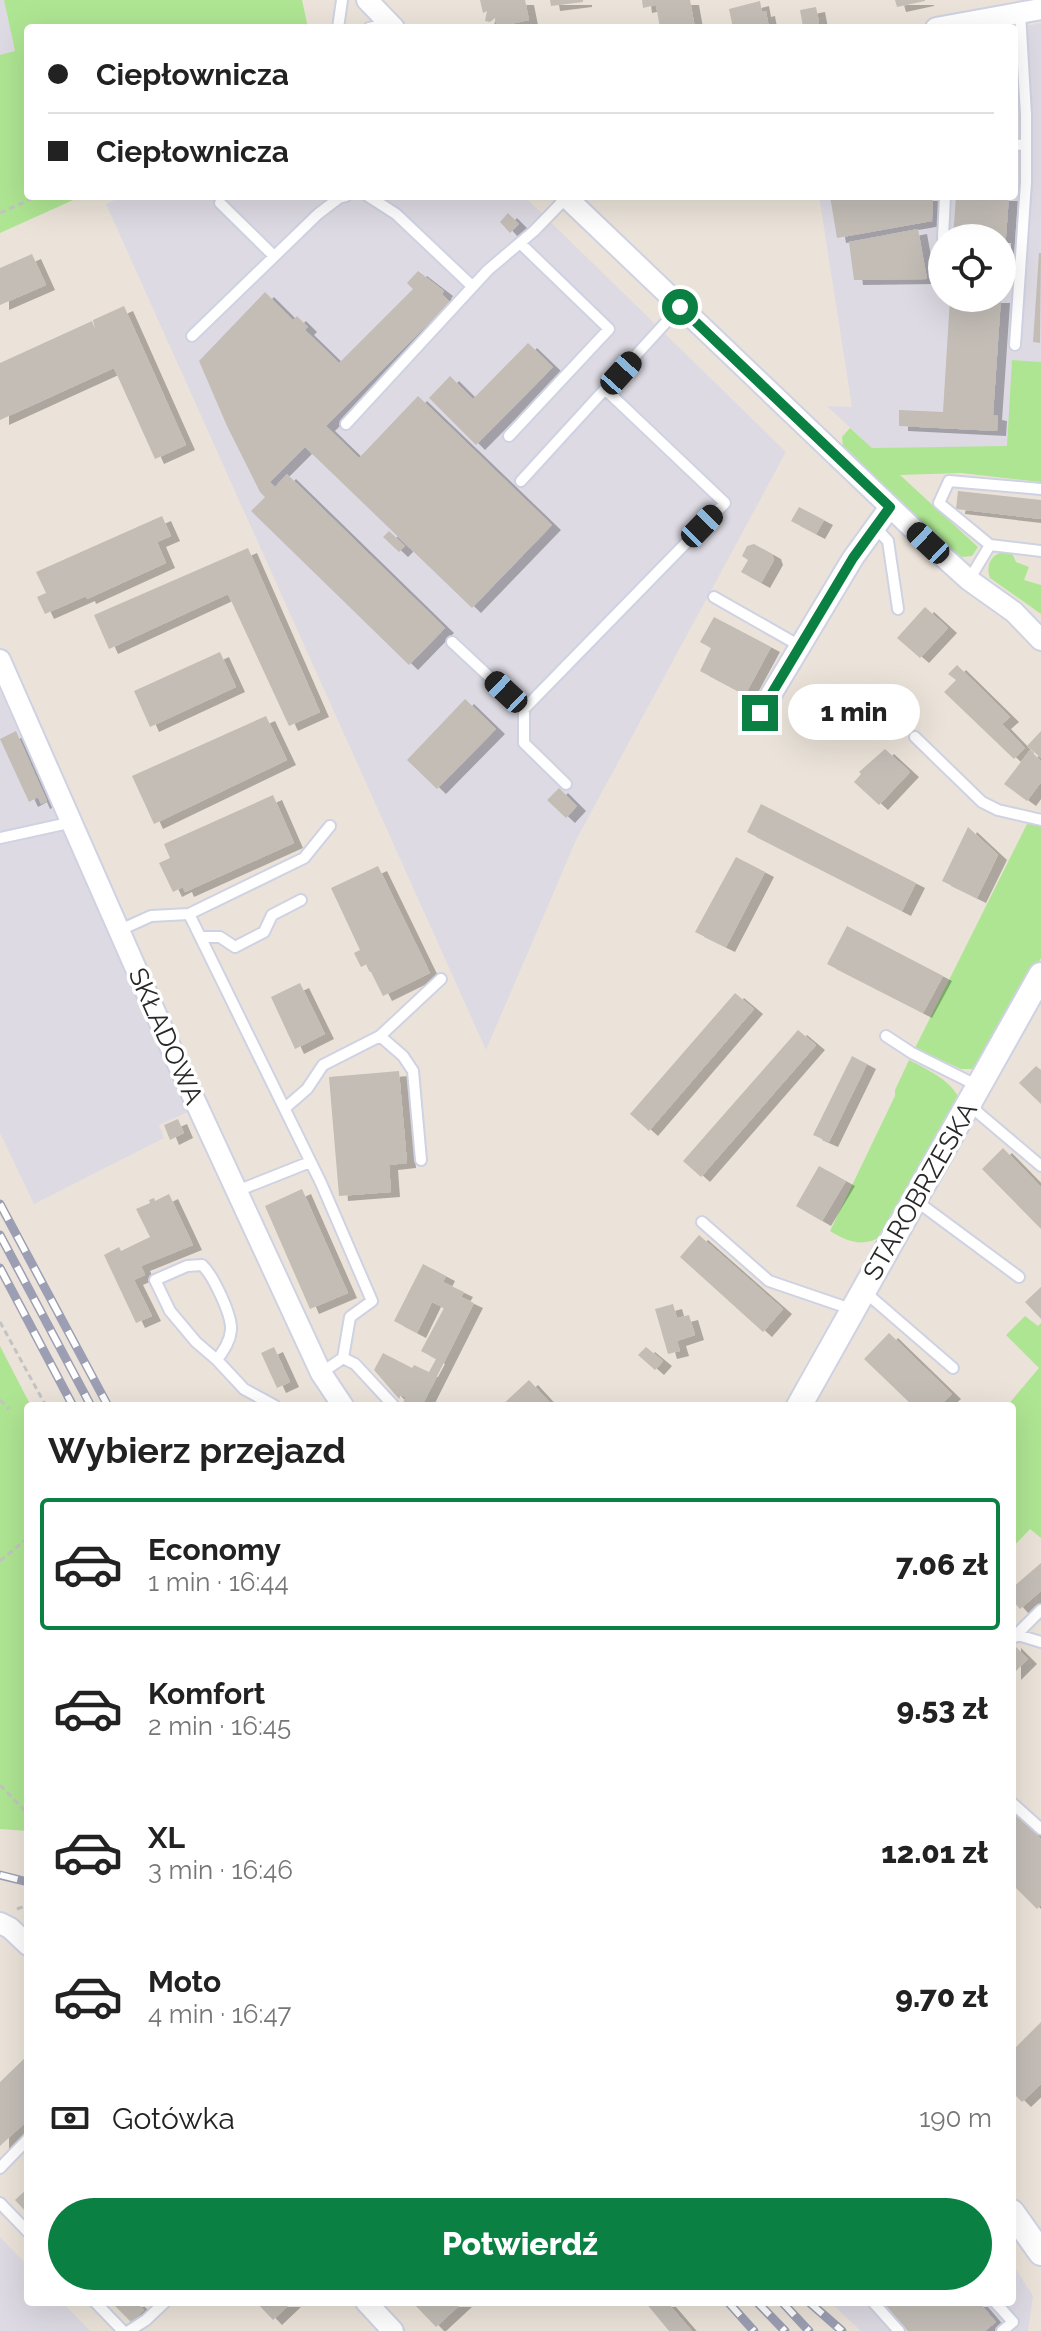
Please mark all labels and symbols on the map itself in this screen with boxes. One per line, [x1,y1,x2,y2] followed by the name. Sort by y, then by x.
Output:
[662,289,698,325] route start
[596,347,646,399] car
[677,500,727,552] car
[902,518,954,568] car
[480,667,532,717] car
[788,685,920,741] callout: 1 min
[742,695,778,731] route end
[123,963,210,1109] street label: SKŁADOWA
[857,1096,983,1285] street label: STAROBRZESKA

